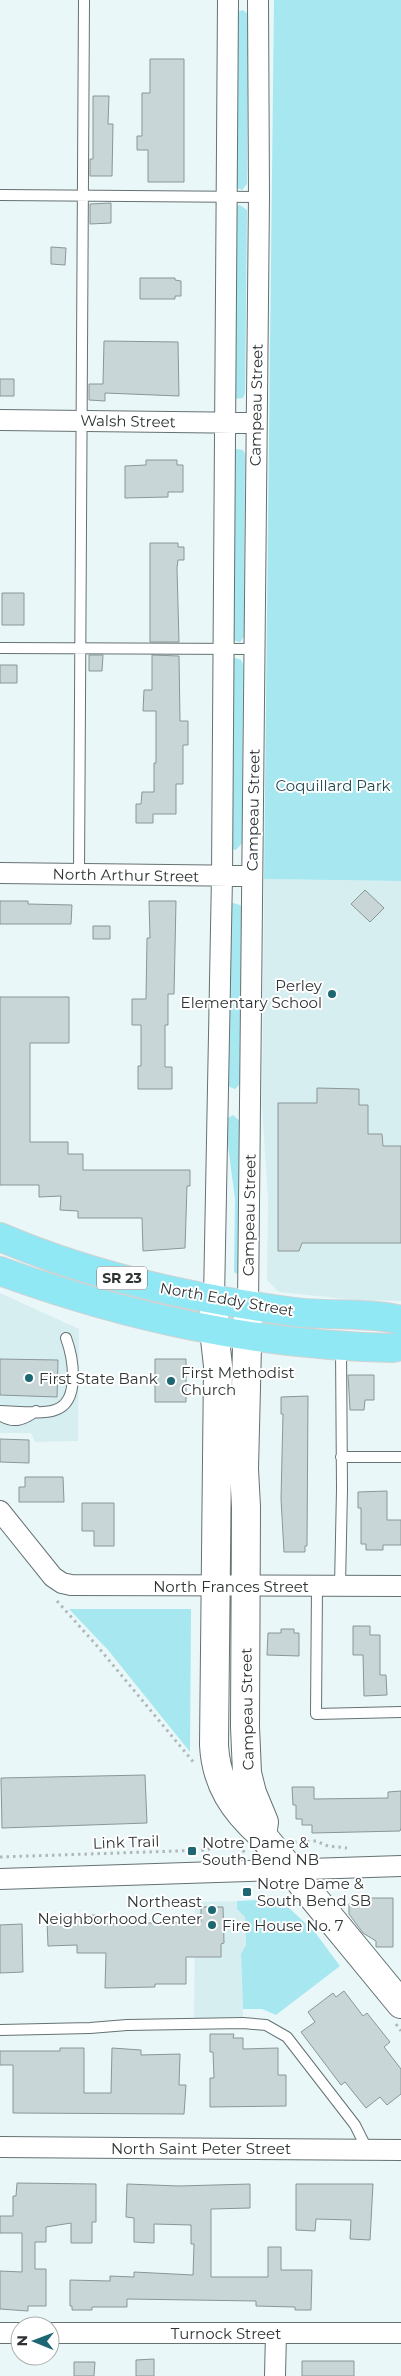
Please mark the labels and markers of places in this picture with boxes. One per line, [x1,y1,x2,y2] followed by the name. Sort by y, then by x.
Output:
[181,976,323,1012] place label: Perley Elementary School
[326,988,338,1000] marker: Perley Elementary School
[181,1363,295,1399] place label: First Methodist Church
[39,1369,158,1388] place label: First State Bank
[23,1372,35,1384] marker: First State Bank
[165,1375,177,1387] marker: First Methodist Church
[202,1833,319,1869] place label: Notre Dame & South Bend NB
[186,1845,198,1857] marker: Notre Dame & South Bend NB
[257,1874,371,1910] place label: Notre Dame & South Bend SB
[241,1886,253,1898] marker: Notre Dame & South Bend SB
[37,1892,202,1928] place label: Northeast Neighborhood Center
[206,1904,218,1916] marker: Northeast Neighborhood Center
[222,1916,344,1935] place label: Fire House No. 7
[206,1919,218,1931] marker: Fire House No. 7

